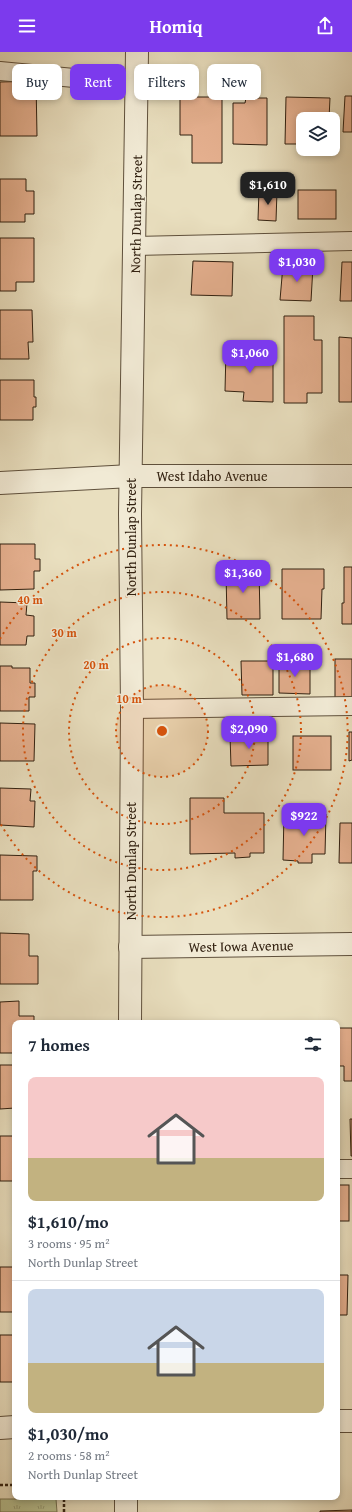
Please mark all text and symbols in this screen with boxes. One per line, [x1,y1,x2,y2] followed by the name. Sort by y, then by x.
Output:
[149,13,203,40] text: Homiq
[16,15,38,37] icon: menu
[314,15,336,37] icon: share
[12,64,62,100] chip: Buy
[70,64,126,100] chip: Rent
[134,64,199,100] chip: Filters
[207,64,261,100] chip: New
[296,112,340,156] map controls
[296,112,340,156] button: layers
[125,155,147,273] street label: North Dunlap Street
[235,172,301,206] pin: $1,610
[249,175,287,194] text: $1,610
[264,249,330,283] pin: $1,030
[278,252,316,271] text: $1,030
[217,340,283,374] pin: $1,060
[231,343,269,362] text: $1,060
[156,466,268,486] street label: West Idaho Avenue
[121,478,141,596] street label: North Dunlap Street
[210,560,276,594] pin: $1,360
[224,563,262,582] text: $1,360
[17,591,43,608] text: 40 m
[51,624,77,641] text: 30 m
[262,644,328,678] pin: $1,680
[276,647,314,666] text: $1,680
[83,656,109,673] text: 20 m
[116,690,142,707] text: 10 m
[216,716,282,750] pin: $2,090
[230,719,268,738] text: $2,090
[155,724,169,738] centre of rings
[121,802,141,920] street label: North Dunlap Street
[280,803,328,837] pin: $922
[291,806,317,825] text: $922
[188,935,294,957] street label: West Iowa Avenue
[28,1032,90,1057] text: 7 homes
[302,1033,324,1055] icon: filters
[140,1103,212,1175] icon: home
[28,1209,109,1234] text: $1,610/mo
[28,1234,110,1253] text: 3 rooms · 95 m²
[28,1253,138,1272] text: North Dunlap Street
[140,1315,212,1387] icon: home
[28,1421,109,1446] text: $1,030/mo
[28,1446,110,1465] text: 2 rooms · 58 m²
[28,1465,138,1484] text: North Dunlap Street

